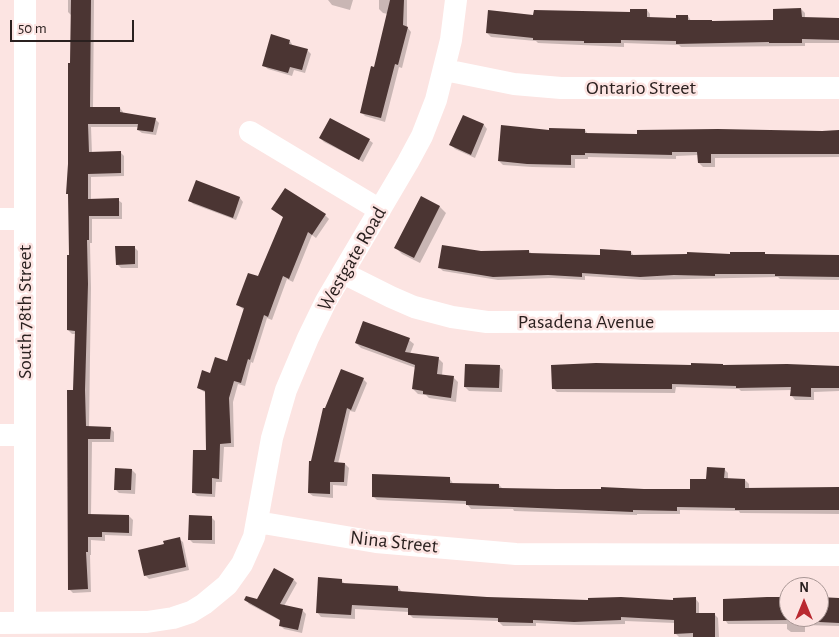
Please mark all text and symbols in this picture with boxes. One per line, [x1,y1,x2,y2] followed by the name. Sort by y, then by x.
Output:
[12,10,136,42] scale bar
[18,21,47,36] text: 50 m
[586,76,696,100] street label: Ontario Street
[312,202,392,316] street label: Westgate Road
[13,245,37,379] street label: South 78th Street
[518,310,654,334] street label: Pasadena Avenue
[349,525,439,559] street label: Nina Street
[779,577,829,627] north arrow
[799,581,809,595] text: N

